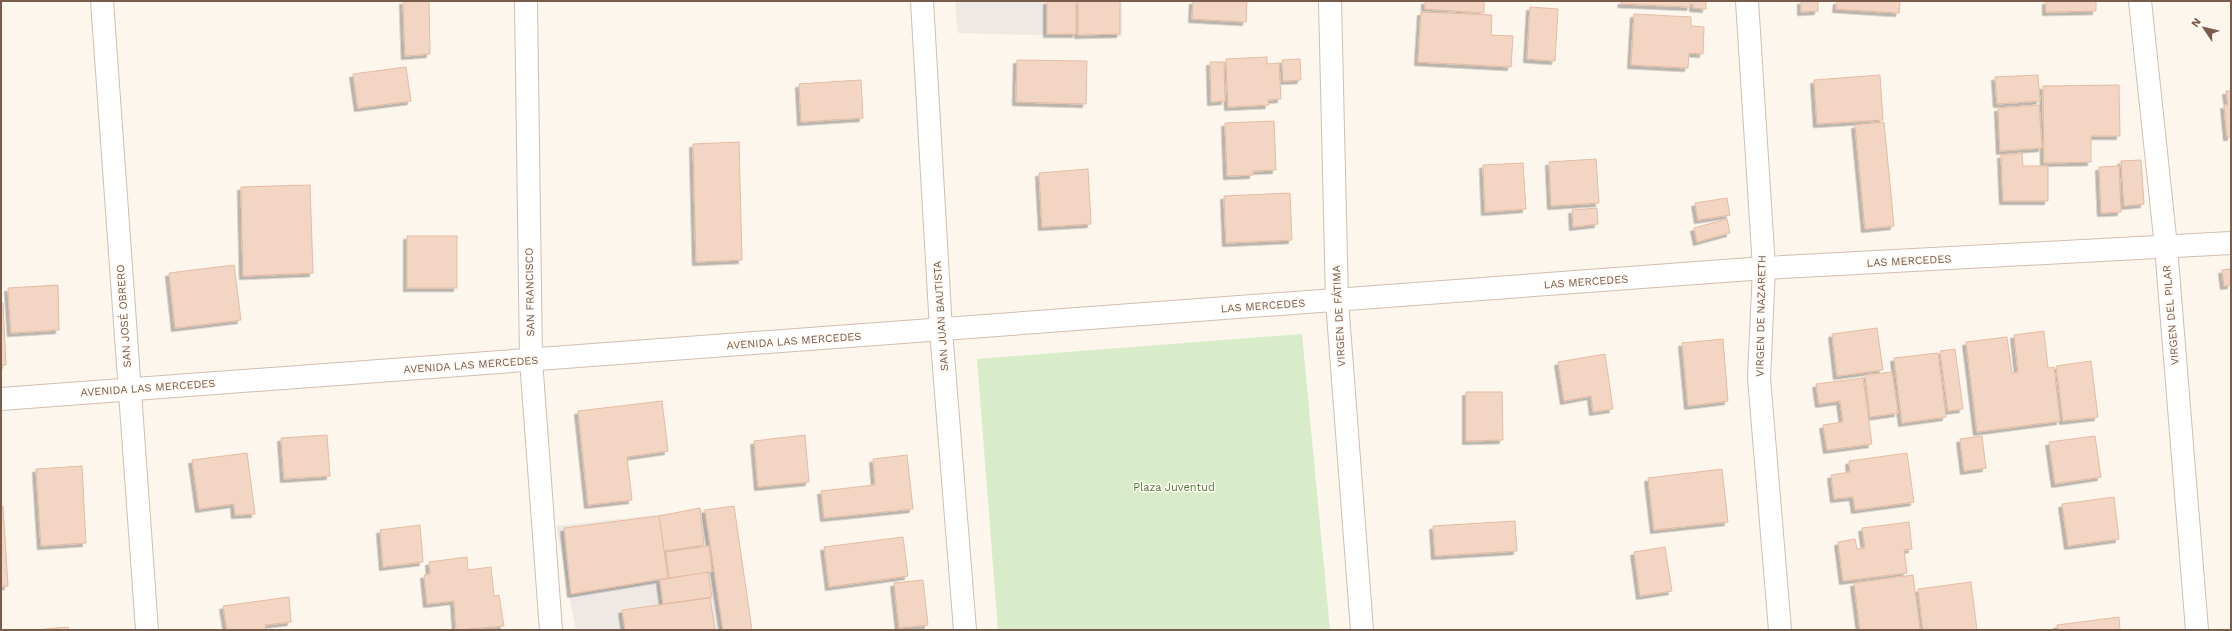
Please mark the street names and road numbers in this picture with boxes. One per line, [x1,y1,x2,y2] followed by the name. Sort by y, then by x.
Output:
[523,247,537,337] street label: SAN FRANCISCO
[1866,252,1952,270] street label: LAS MERCEDES
[1753,255,1769,377] street label: VIRGEN DE NAZARETH
[931,261,951,371] street label: SAN JUAN BAUTISTA
[113,264,134,368] street label: SAN JOSÉ OBRERO
[2160,264,2182,366] street label: VIRGEN DEL PILAR
[1329,265,1348,367] street label: VIRGEN DE FÁTIMA
[1543,273,1629,291] street label: LAS MERCEDES
[1220,297,1306,315] street label: LAS MERCEDES
[726,330,862,352] street label: AVENIDA LAS MERCEDES
[403,354,539,376] street label: AVENIDA LAS MERCEDES
[80,377,216,399] street label: AVENIDA LAS MERCEDES

